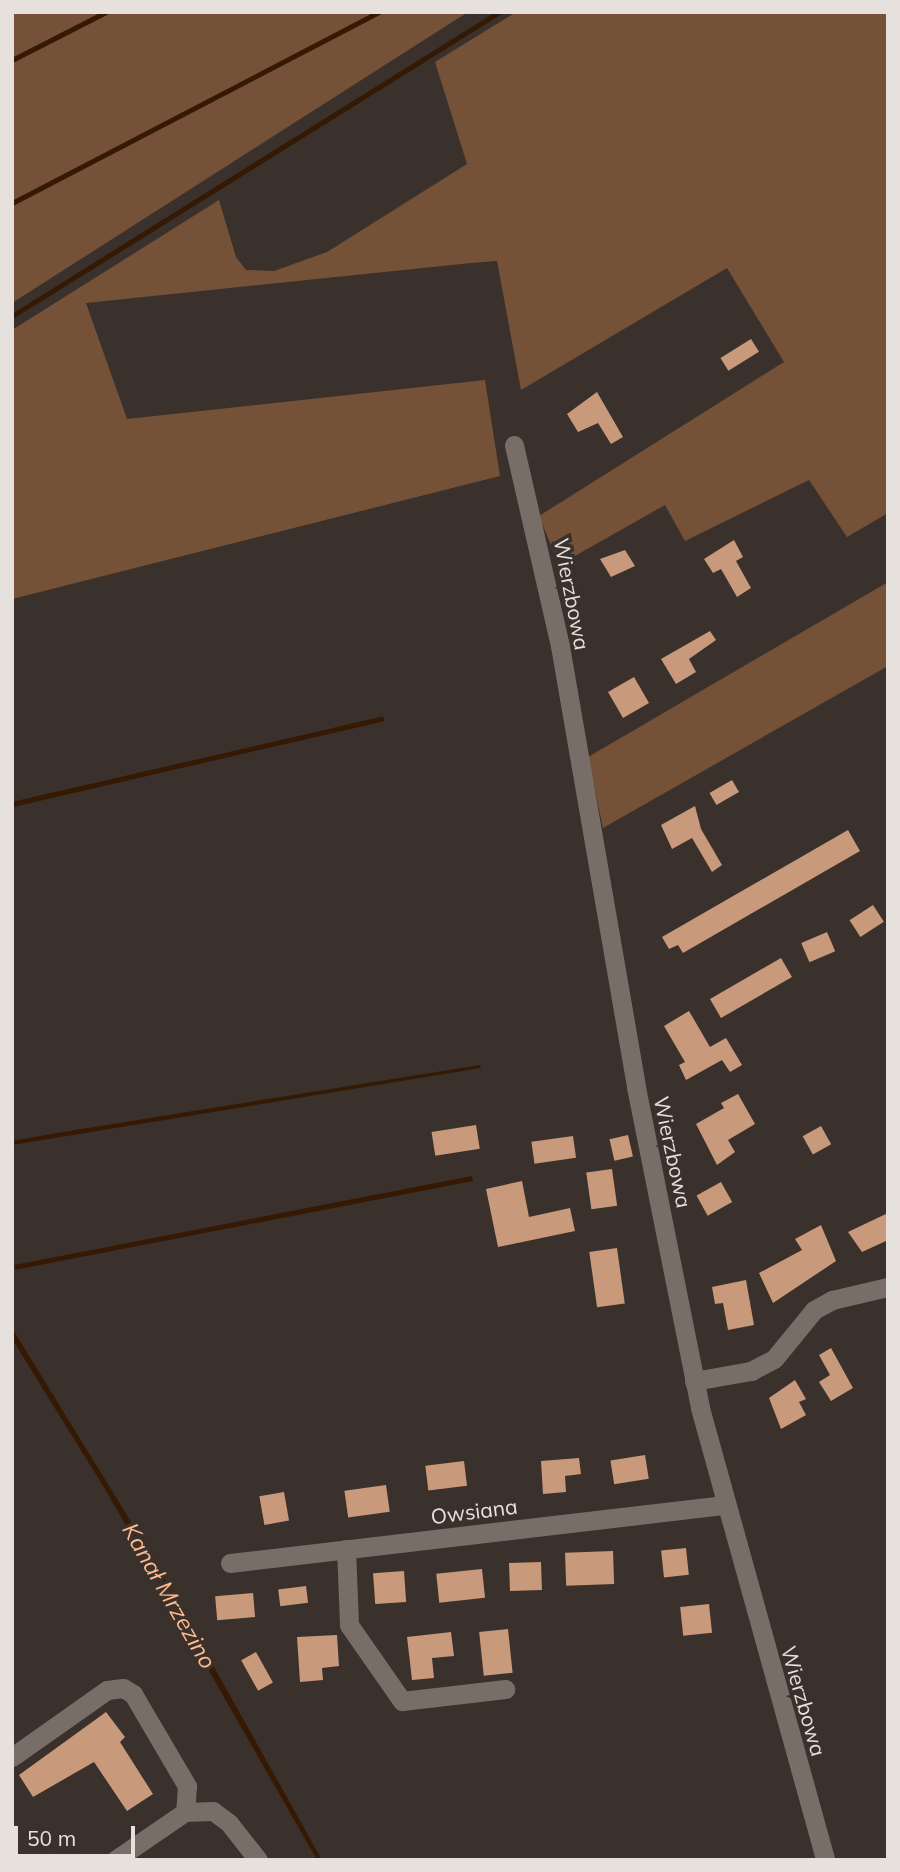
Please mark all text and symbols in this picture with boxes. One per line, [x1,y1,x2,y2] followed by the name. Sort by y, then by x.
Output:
[549,536,595,652] street label: Wierzbowa
[649,1094,697,1210] street label: Wierzbowa
[429,1493,519,1529] street label: Owsiana
[116,1518,222,1674] water label: Kanał Mrzezino
[776,1643,832,1759] street label: Wierzbowa
[18,1812,138,1856] scale bar
[27,1825,76,1851] text: 50 m

